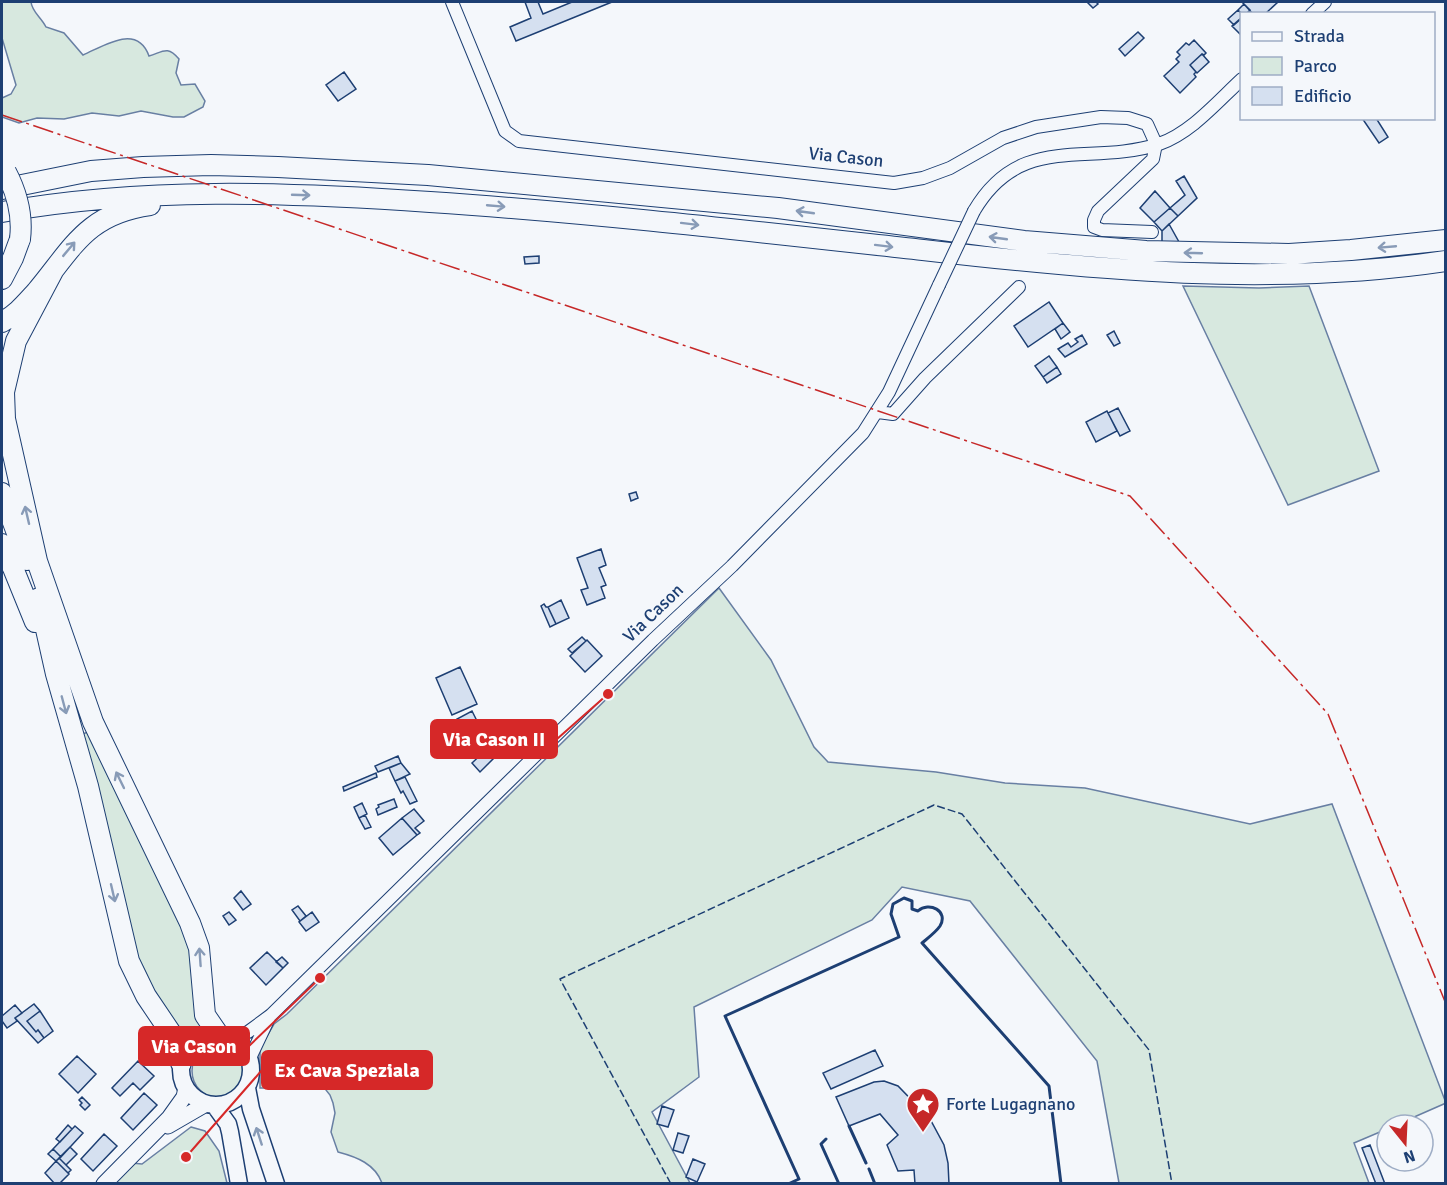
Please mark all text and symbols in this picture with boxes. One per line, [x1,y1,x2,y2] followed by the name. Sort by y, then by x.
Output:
[1240,12,1435,120] legend
[1294,25,1345,47] text: Strada
[1294,55,1337,77] text: Parco
[1294,85,1352,107] text: Edificio
[807,142,885,172] street label: Via Cason
[291,189,311,201] one-way arrow
[486,201,505,212] one-way arrow
[796,206,815,217] one-way arrow
[680,219,700,230] one-way arrow
[989,232,1009,243] one-way arrow
[874,241,893,252] one-way arrow
[62,242,76,257] one-way arrow
[1378,242,1398,253] one-way arrow
[1183,248,1203,259] one-way arrow
[20,506,32,525] one-way arrow
[618,579,688,647] street label: Via Cason
[59,695,70,714] one-way arrow
[431,720,557,758] callout: Via Cason II
[443,727,545,752] text: Via Cason II
[114,771,126,789] one-way arrow
[108,884,120,903] one-way arrow
[194,948,205,968] one-way arrow
[139,1027,249,1065] callout: Via Cason
[151,1034,237,1059] text: Via Cason
[262,1051,432,1089] callout: Ex Cava Speziala
[274,1058,420,1083] text: Ex Cava Speziala
[905,1086,941,1133] place icon: Forte Lugagnano
[946,1093,1075,1115] place label: Forte Lugagnano
[1375,1113,1435,1173] north arrow
[253,1127,264,1146] one-way arrow
[1401,1145,1418,1168] text: N

